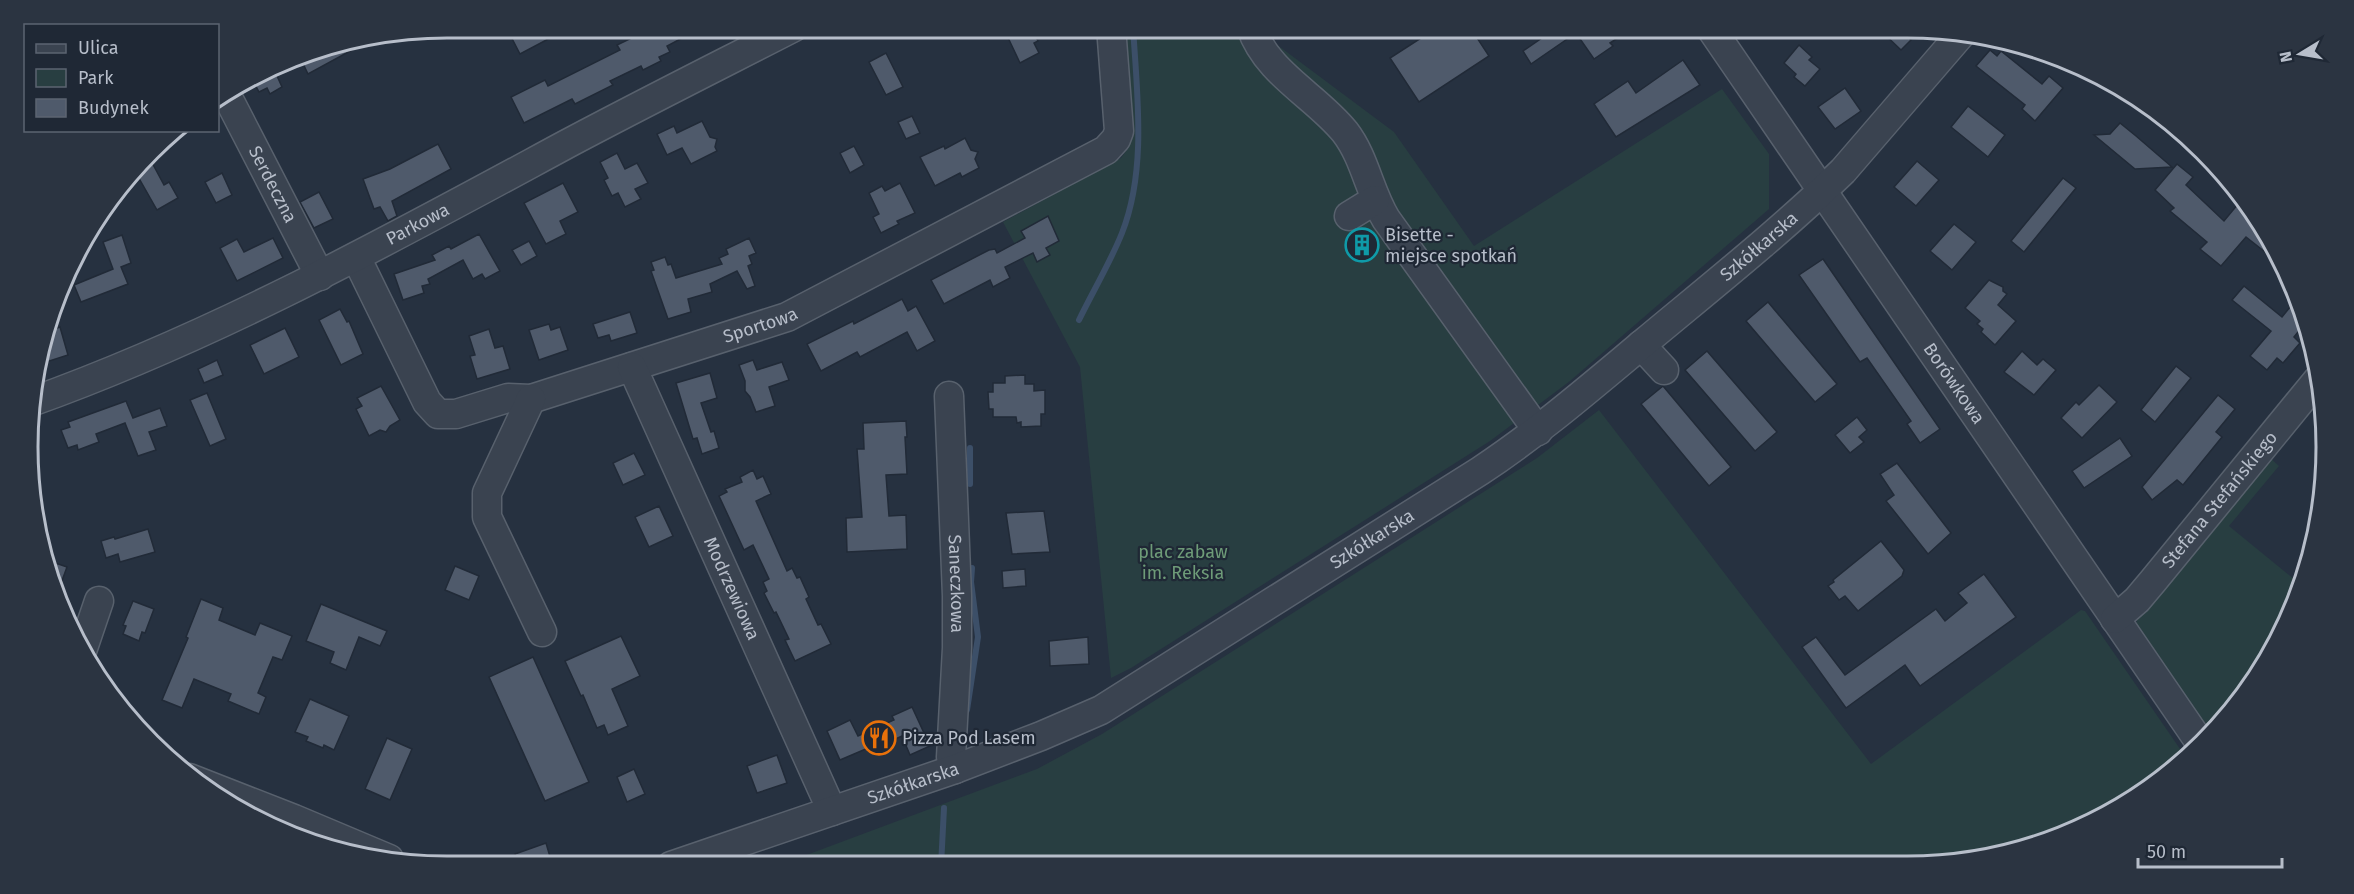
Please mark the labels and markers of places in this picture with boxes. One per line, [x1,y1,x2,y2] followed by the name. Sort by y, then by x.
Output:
[1385,224,1517,267] place label: Bisette - miejsce spotkań
[1344,227,1380,263] building icon: Bisette - miejsce spotkań
[861,720,897,756] restaurant icon: Pizza Pod Lasem
[902,727,1036,749] place label: Pizza Pod Lasem

